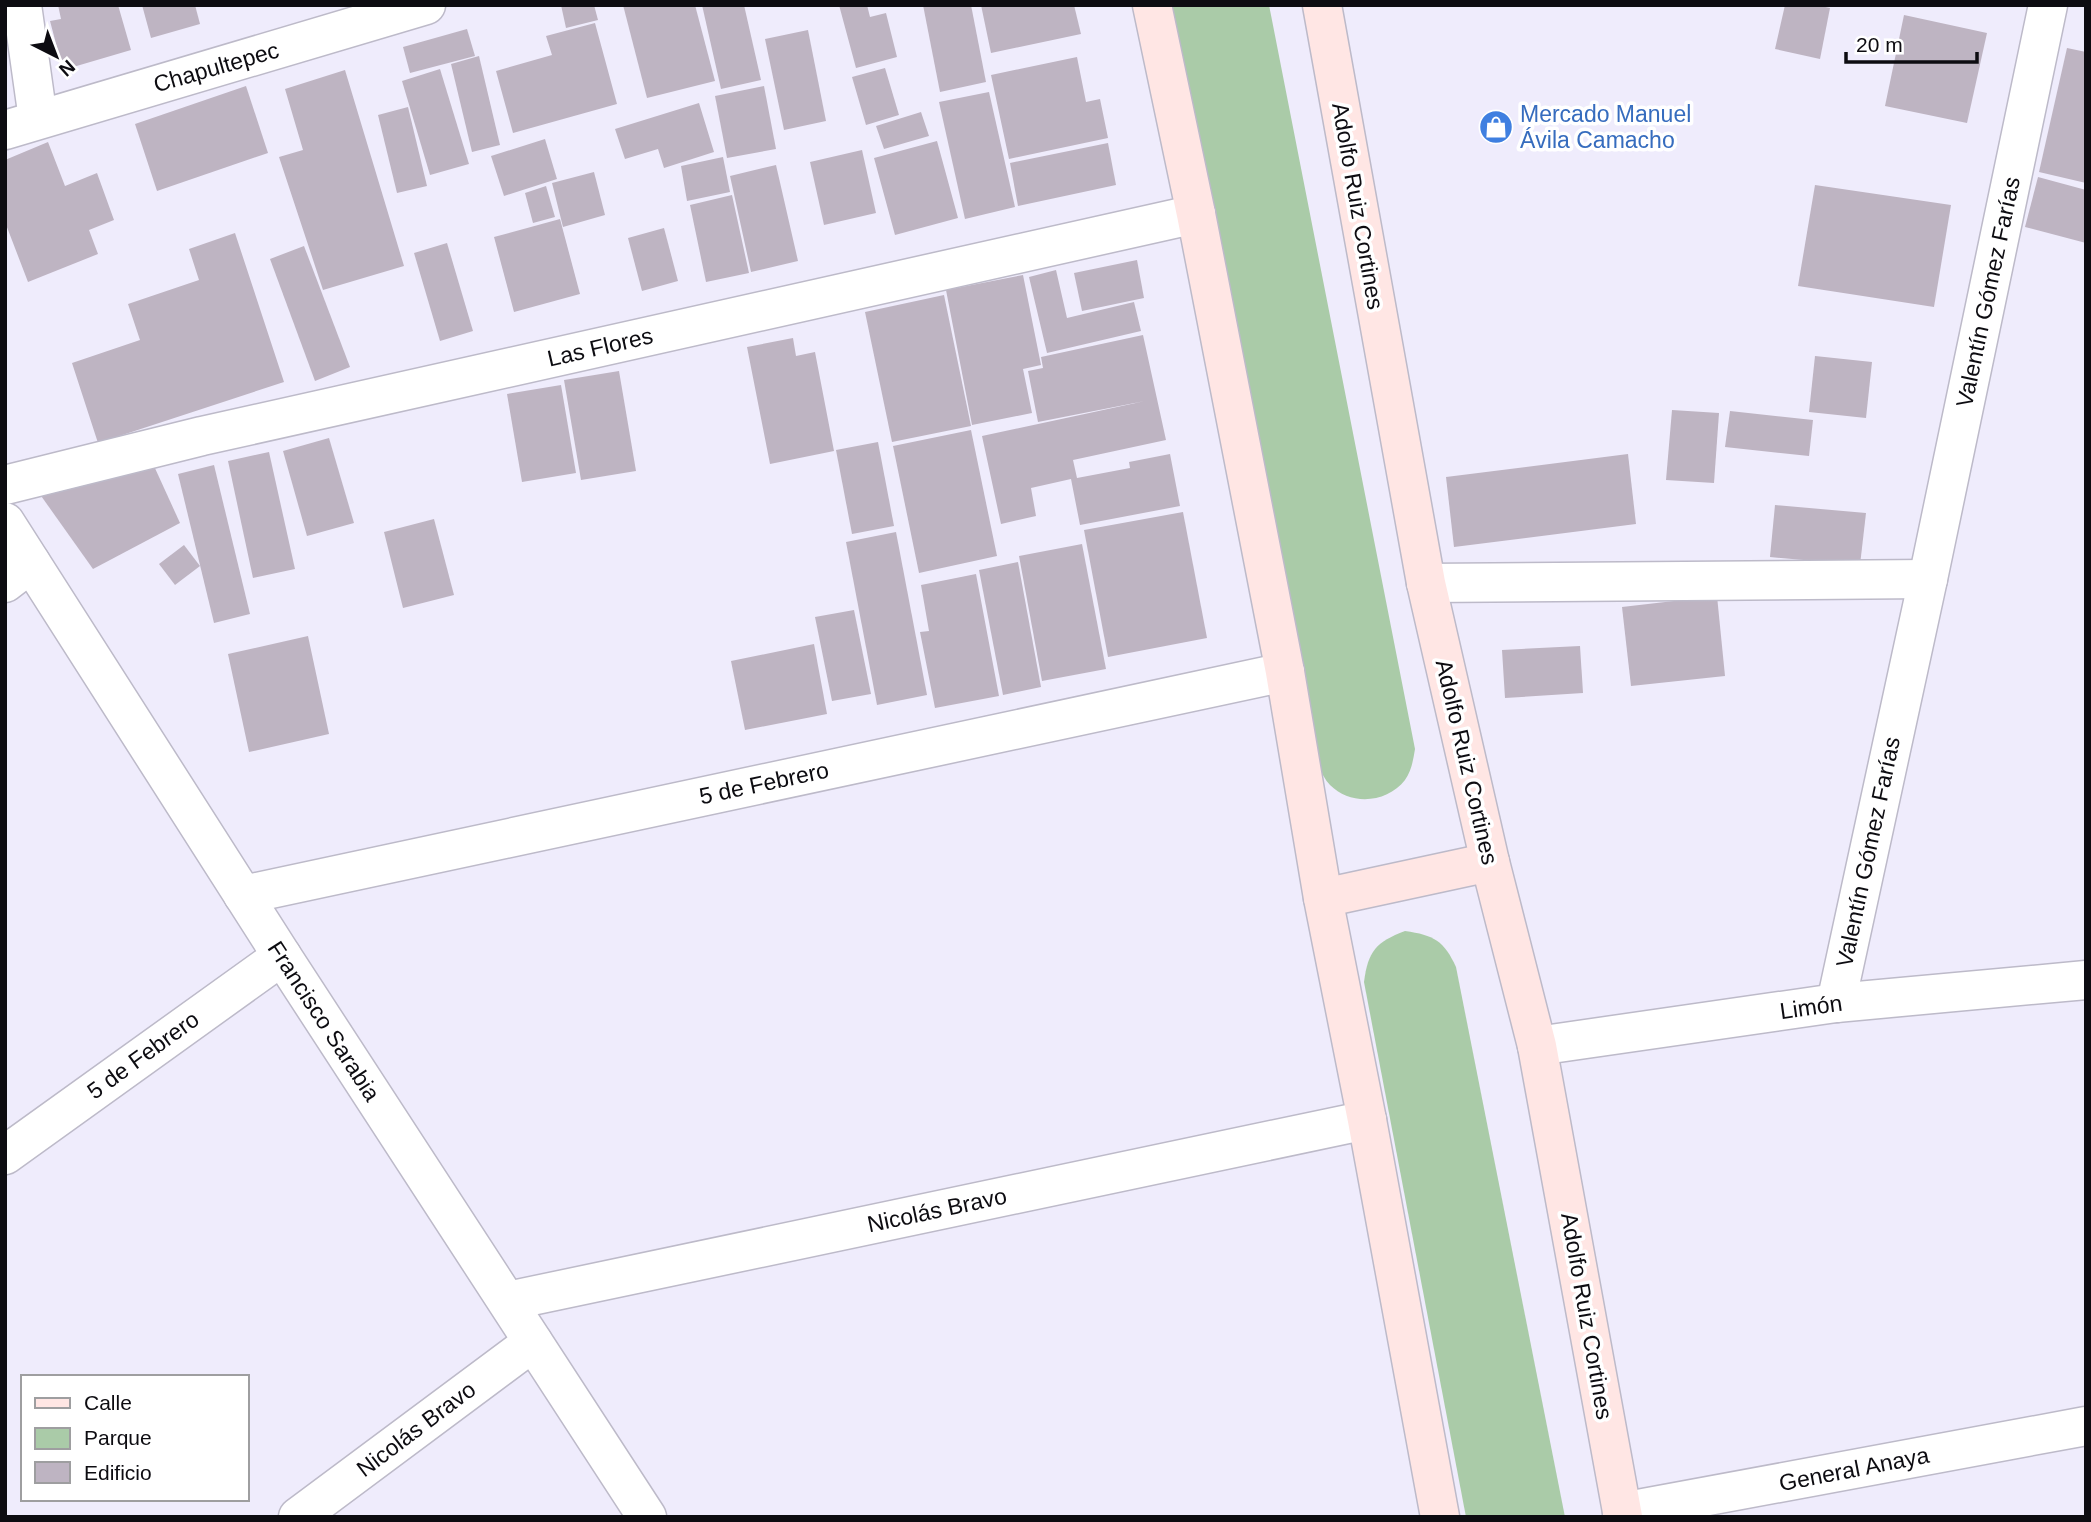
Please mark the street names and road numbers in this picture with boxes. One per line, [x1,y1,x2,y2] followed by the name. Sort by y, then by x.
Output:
[150,37,282,97] street label: Chapultepec
[1327,101,1389,311] street label: Adolfo Ruiz Cortines
[1951,174,2025,410] street label: Valentín Gómez Farías
[545,322,655,372] street label: Las Flores
[1431,657,1503,867] street label: Adolfo Ruiz Cortines
[1831,734,1905,970] street label: Valentín Gómez Farías
[697,757,831,809] street label: 5 de Febrero
[263,936,385,1106] street label: Francisco Sarabia
[1778,990,1844,1024] street label: Limón
[82,1006,204,1104] street label: 5 de Febrero
[865,1183,1009,1237] street label: Nicolás Bravo
[1556,1211,1618,1421] street label: Adolfo Ruiz Cortines
[352,1376,480,1482] street label: Nicolás Bravo
[1777,1442,1931,1496] street label: General Anaya

